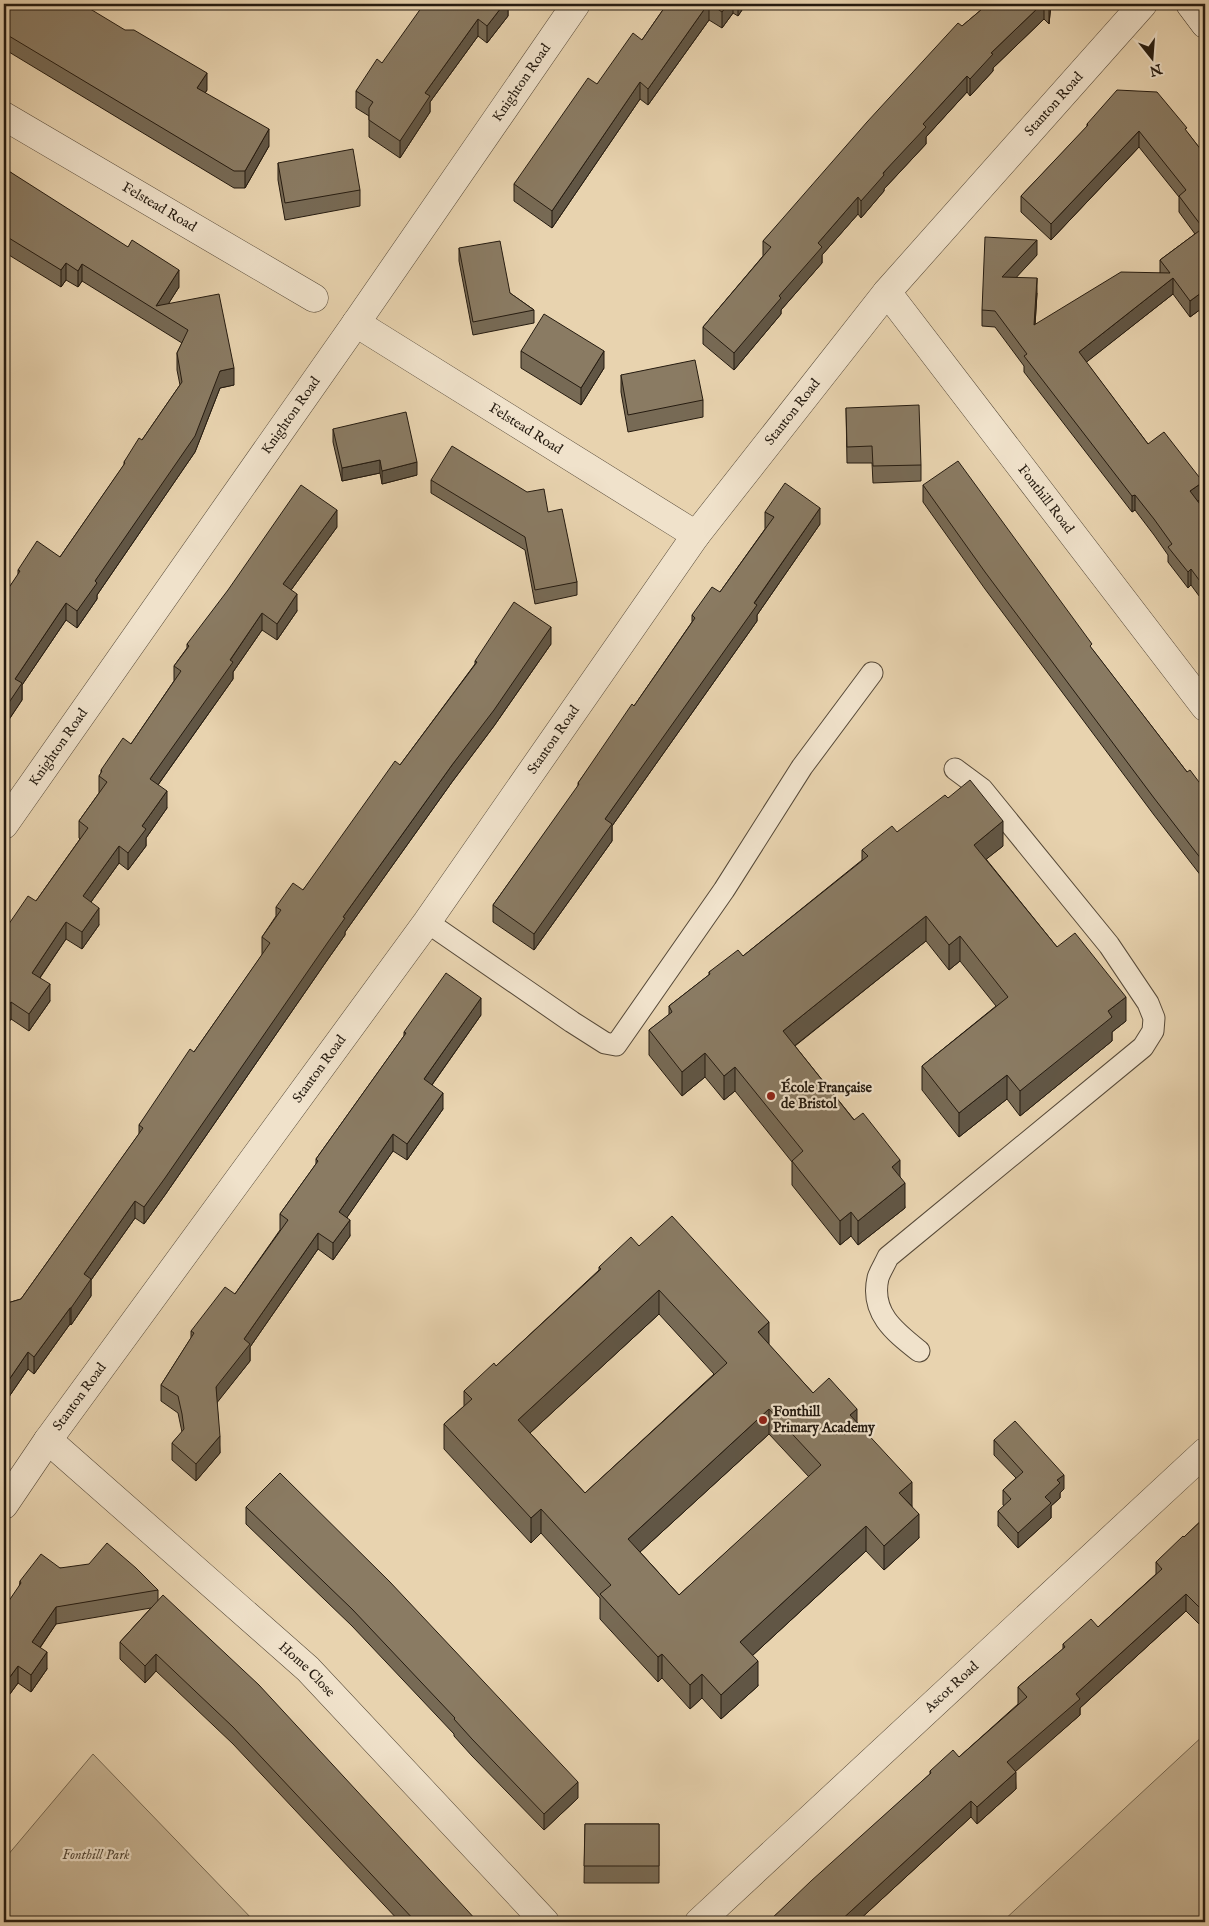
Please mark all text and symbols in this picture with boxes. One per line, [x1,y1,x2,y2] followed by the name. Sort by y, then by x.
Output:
[1126,32,1176,82] north arrow
[489,40,555,125] street label: Knighton Road
[1147,59,1165,80] text: N
[1021,68,1088,140] street label: Stanton Road
[119,178,200,236] street label: Felstead Road
[258,373,325,458] street label: Knighton Road
[761,375,825,449] street label: Stanton Road
[486,399,566,459] street label: Felstead Road
[1014,461,1078,538] street label: Fonthill Road
[523,702,584,778] street label: Stanton Road
[25,704,92,790] street label: Knighton Road
[288,1031,351,1107] street label: Stanton Road
[781,1078,873,1113] place label: École Française de Bristol
[765,1090,777,1102] marker: École Française de Bristol
[49,1359,111,1434] street label: Stanton Road
[773,1403,876,1437] place label: Fonthill Primary Academy
[757,1414,769,1426] marker: Fonthill Primary Academy
[275,1638,339,1702] street label: Home Close
[920,1657,983,1717] street label: Ascot Road
[62,1846,130,1864] park label: Fonthill Park

